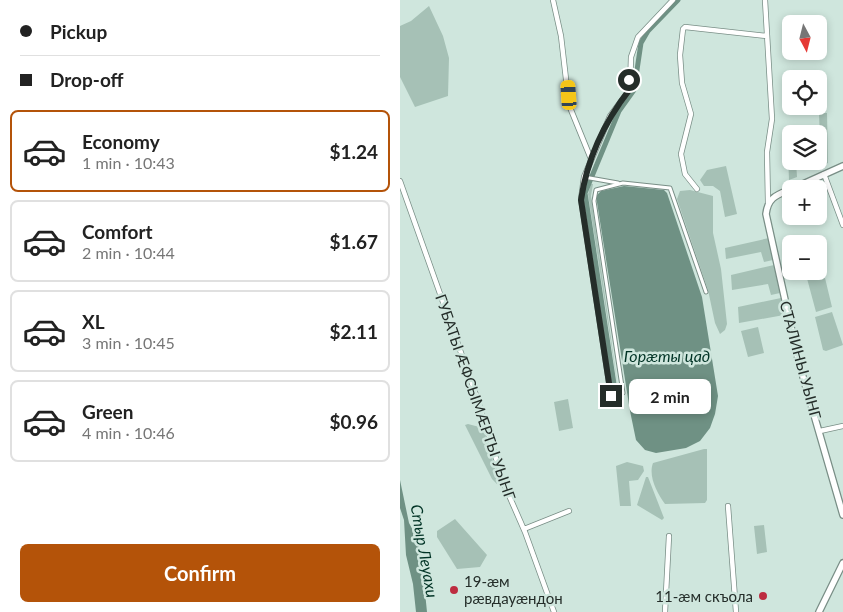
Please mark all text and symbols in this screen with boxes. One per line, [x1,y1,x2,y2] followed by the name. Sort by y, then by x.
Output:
[782,15,828,60] north arrow
[782,15,827,280] map controls
[50,20,107,43] text: Pickup
[50,68,124,91] text: Drop-off
[618,69,640,91] route start
[782,70,827,115] button: locate
[560,80,577,110] car
[782,125,827,170] button: layers
[22,129,67,174] icon: car
[82,130,160,153] text: Economy
[329,140,378,163] text: $1.24
[82,153,175,172] text: 1 min · 10:43
[782,180,827,225] button: +
[22,219,67,264] icon: car
[82,220,153,243] text: Comfort
[329,230,378,253] text: $1.67
[782,235,827,280] button: −
[82,243,175,262] text: 2 min · 10:44
[432,292,520,502] street label: ГУБАТЫ ÆФСЫМÆРТЫ УЫНГ
[777,299,825,421] street label: СТАЛИНЫ УЫНГ
[22,309,67,354] icon: car
[82,310,105,333] text: XL
[329,320,378,343] text: $2.11
[82,333,175,352] text: 3 min · 10:45
[624,346,710,365] water label: Горӕты цад
[628,378,711,414] callout: 2 min
[600,385,622,407] route end
[650,387,690,406] text: 2 min
[22,399,67,444] icon: car
[82,400,133,423] text: Green
[329,410,378,433] text: $0.96
[82,423,175,442] text: 4 min · 10:46
[407,503,443,599] water label: Стыр Леуахи
[20,544,380,602] button: Confirm
[464,572,563,607] place label: 19-æм рӕвдауӕндон
[448,584,460,596] marker: 19-æм рӕвдауӕндон
[655,587,753,605] place label: 11-æм скъола
[757,590,769,602] marker: 11-æм скъола

